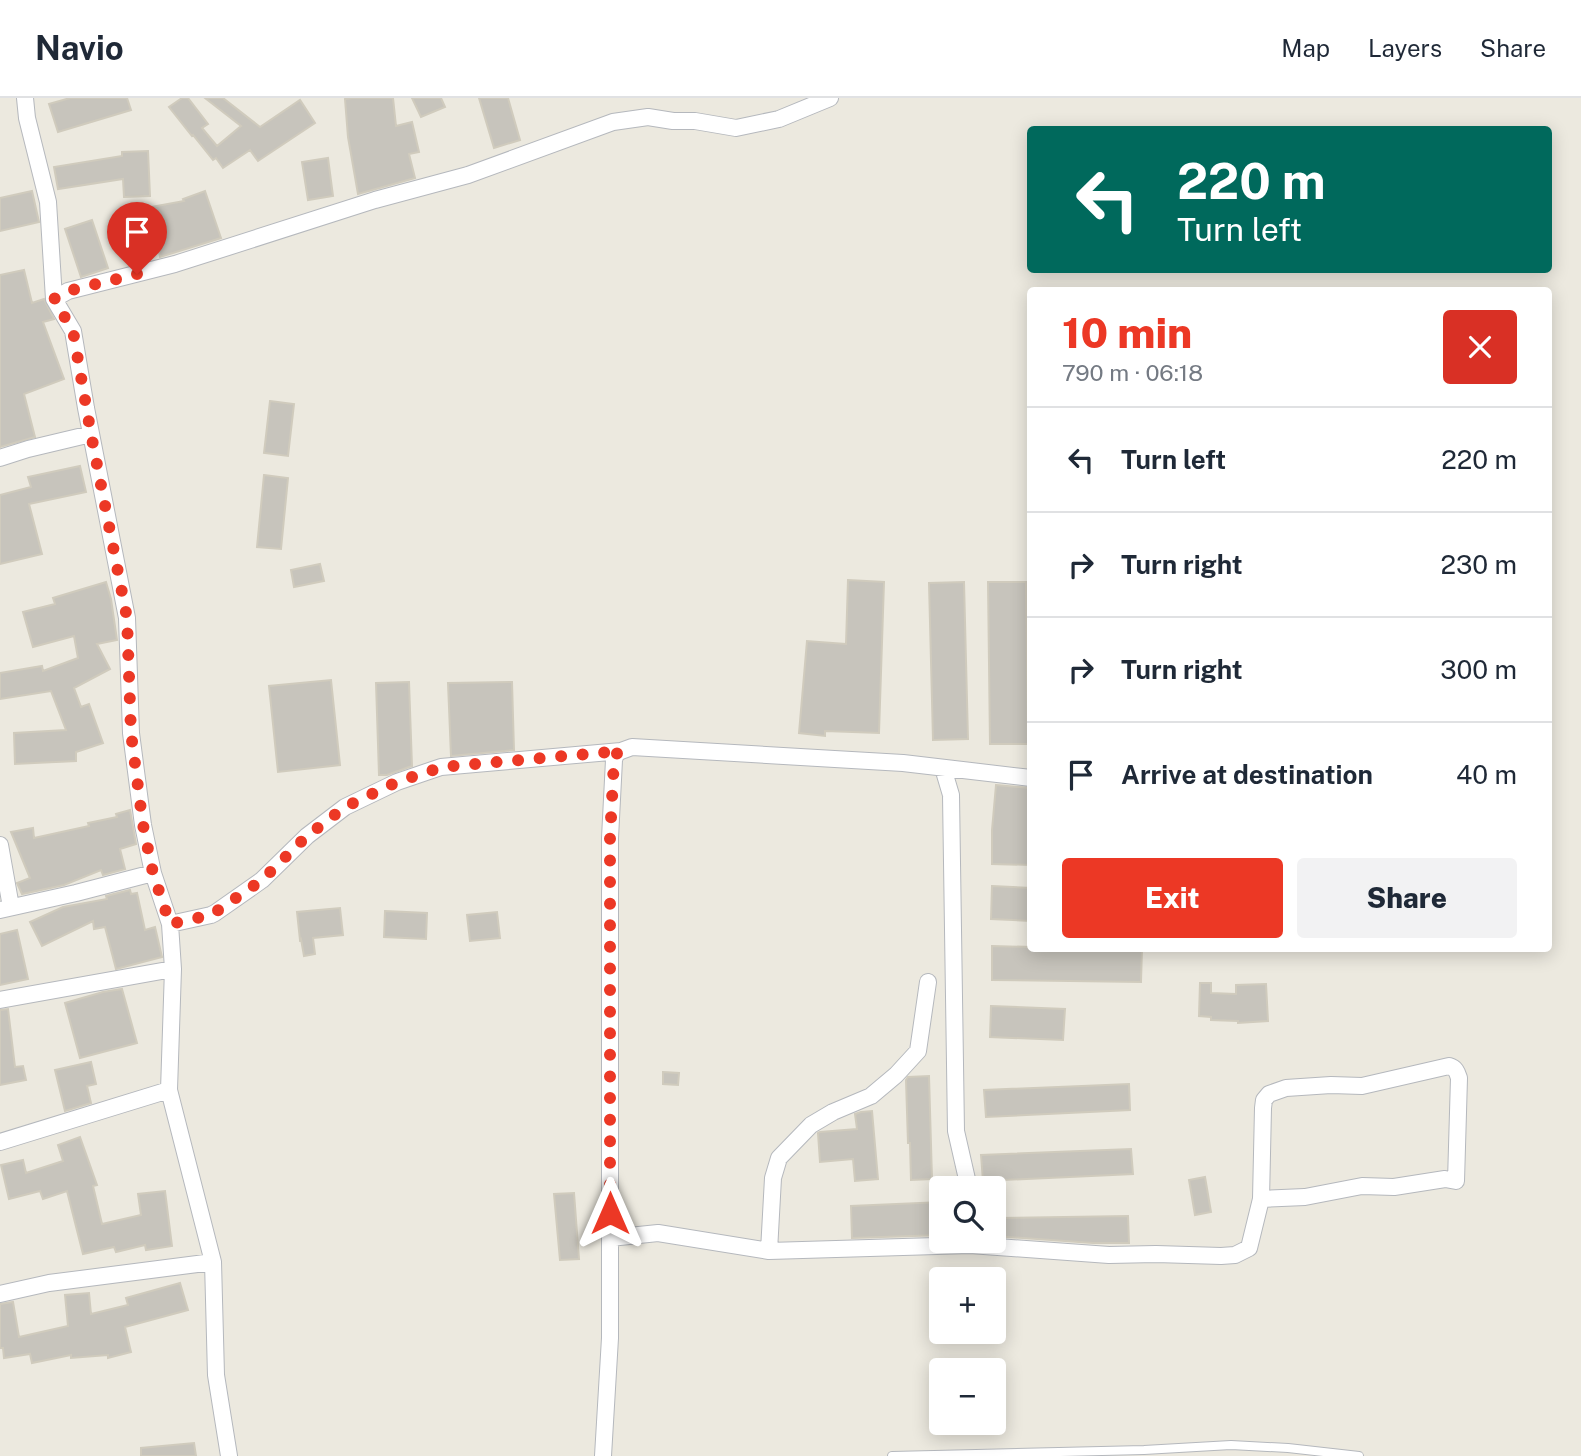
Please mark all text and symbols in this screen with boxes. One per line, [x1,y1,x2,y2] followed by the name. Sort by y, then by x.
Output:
[35,29,124,67] text: Navio
[1281,34,1330,62] text: Map
[1368,34,1442,62] text: Layers
[1480,34,1546,62] text: Share
[1177,152,1326,210] text: 220 m
[1062,154,1153,245] icon: left
[107,202,167,274] pin
[1177,211,1302,248] text: Turn left
[118,213,156,251] icon: arrive
[1062,308,1192,357] text: 10 min
[1443,310,1517,384] button: close
[1062,359,1203,386] text: 790 m · 06:18
[1062,441,1100,479] icon: left
[1121,444,1226,475] text: Turn left
[1441,444,1517,475] text: 220 m
[1062,546,1100,584] icon: right
[1121,549,1243,580] text: Turn right
[1441,549,1517,580] text: 230 m
[1062,651,1100,689] icon: right
[1121,654,1243,685] text: Turn right
[1440,654,1517,685] text: 300 m
[1062,756,1100,794] icon: arrive
[1121,759,1373,790] text: Arrive at destination
[1456,759,1517,790] text: 40 m
[1062,858,1283,938] button: Exit
[1297,858,1517,938] button: Share
[573,1176,647,1250] position arrow
[929,1176,1006,1435] map controls
[929,1176,1006,1253] button: search
[929,1267,1006,1344] button: +
[929,1358,1006,1435] button: −

